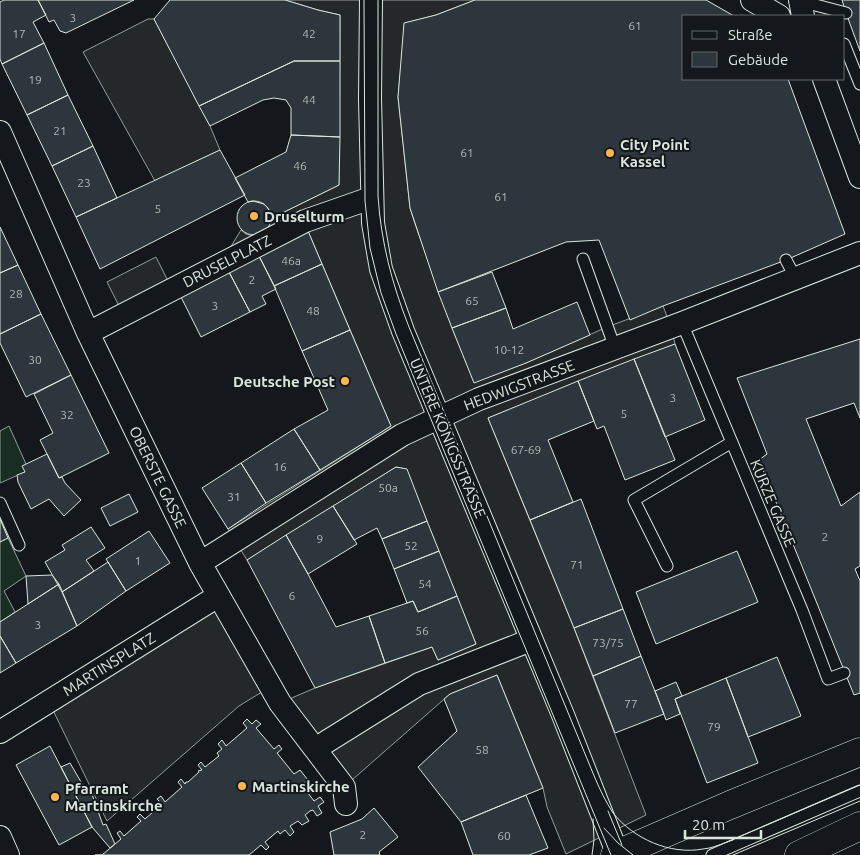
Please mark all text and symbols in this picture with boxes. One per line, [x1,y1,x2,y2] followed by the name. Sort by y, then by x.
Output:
[70,11,76,24] house number: 3
[682,15,845,80] legend
[628,19,642,32] house number: 61
[728,26,772,43] text: Straße
[12,27,26,40] house number: 17
[302,27,316,40] house number: 42
[728,51,788,68] text: Gebäude
[28,73,42,86] house number: 19
[302,93,316,106] house number: 44
[53,124,67,137] house number: 21
[620,136,690,170] place label: City Point Kassel
[460,146,474,159] house number: 61
[604,147,616,159] marker: City Point Kassel
[293,159,307,172] house number: 46
[77,176,91,189] house number: 23
[494,190,508,203] house number: 61
[155,202,161,215] house number: 5
[264,208,344,225] place label: Druselturm
[248,210,260,222] marker: Druselturm
[180,231,274,291] street label: DRUSELPLATZ
[281,254,301,267] house number: 46a
[249,273,255,286] house number: 2
[9,287,23,300] house number: 28
[465,294,479,307] house number: 65
[212,299,218,312] house number: 3
[306,304,320,317] house number: 48
[494,343,524,356] house number: 10-12
[28,353,42,366] house number: 30
[407,356,489,520] street label: UNTERE KÖNIGSSTRASSE
[461,356,577,414] street label: HEDWIGSTRASSE
[233,373,336,390] place label: Deutsche Post
[339,375,351,387] marker: Deutsche Post
[670,391,676,404] house number: 3
[621,407,627,420] house number: 5
[60,408,74,421] house number: 32
[126,423,190,531] street label: OBERSTE GASSE
[511,443,541,456] house number: 67-69
[747,457,799,549] street label: KURZE GASSE
[273,460,287,473] house number: 16
[378,481,398,494] house number: 50a
[227,490,241,503] house number: 31
[822,530,828,543] house number: 2
[317,532,323,545] house number: 9
[404,539,418,552] house number: 52
[135,554,141,567] house number: 1
[570,558,584,571] house number: 71
[418,577,432,590] house number: 54
[289,589,296,602] house number: 6
[35,618,41,631] house number: 3
[415,624,429,637] house number: 56
[60,629,158,699] street label: MARTINSPLATZ
[592,636,624,649] house number: 73/75
[624,697,638,710] house number: 77
[707,720,721,733] house number: 79
[475,743,489,756] house number: 58
[252,778,350,795] place label: Martinskirche
[65,780,163,814] place label: Pfarramt Martinskirche
[236,780,248,792] marker: Martinskirche
[49,791,61,803] marker: Pfarramt Martinskirche
[685,808,761,840] scale bar
[692,816,725,833] text: 20 m
[360,828,366,841] house number: 2
[497,829,511,842] house number: 60

